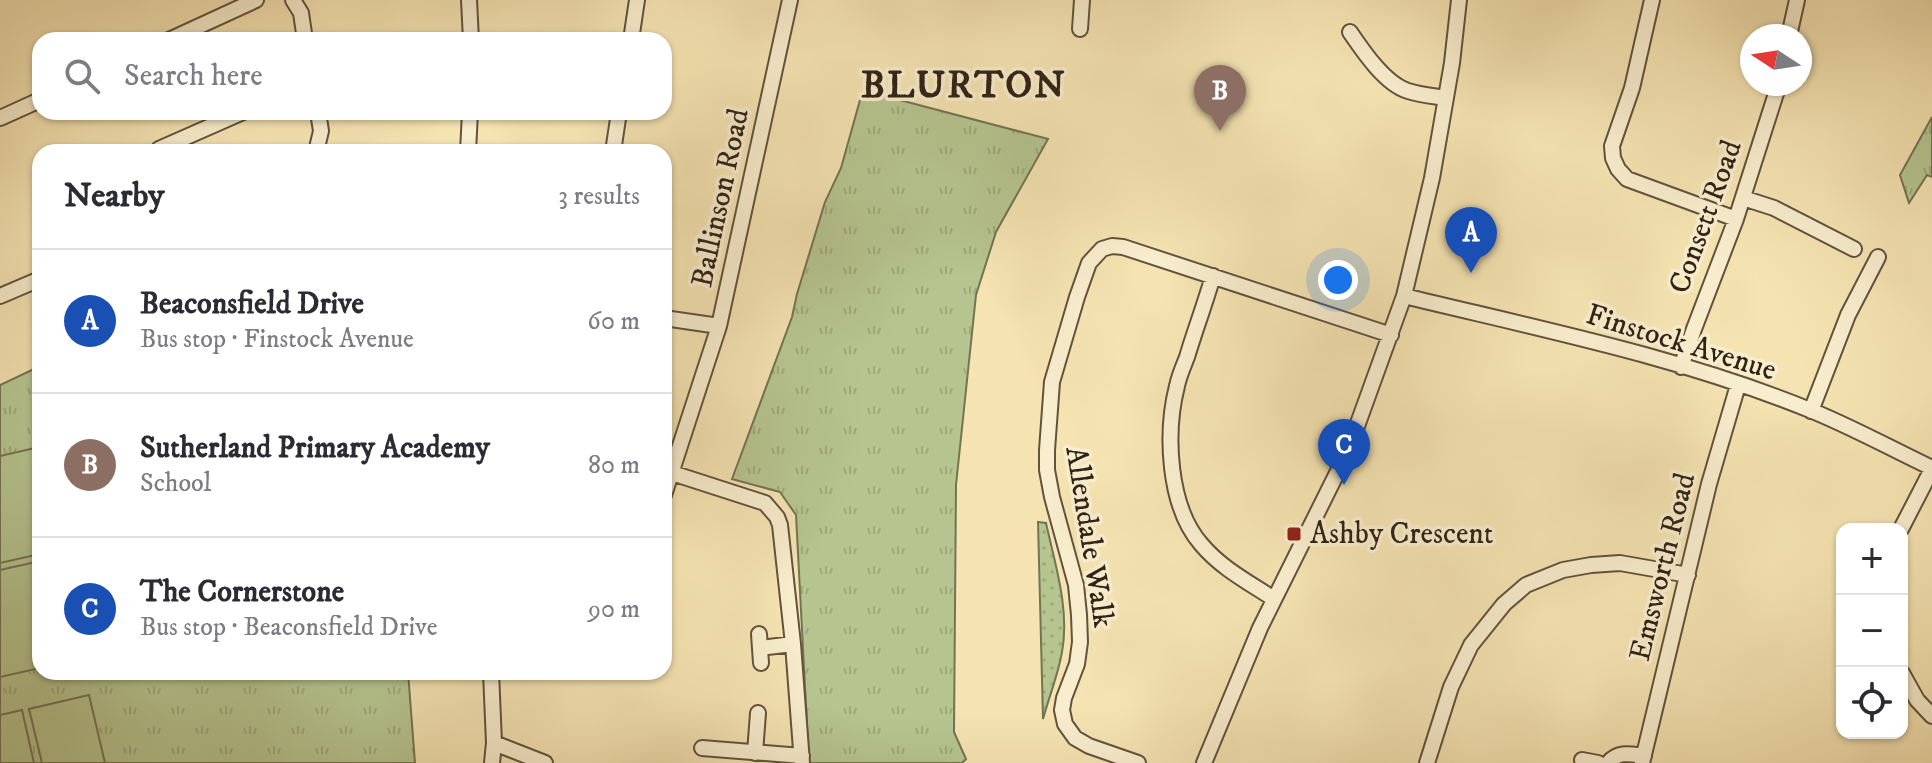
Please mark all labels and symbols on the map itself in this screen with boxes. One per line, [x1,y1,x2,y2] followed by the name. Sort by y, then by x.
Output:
[1740,24,1812,96] north arrow
[861,62,1067,110] district label: BLURTON
[1194,65,1246,131] pin: B
[684,105,758,291] street label: Ballinson Road
[1661,135,1751,299] street label: Consett Road
[1445,207,1497,273] pin: A
[1318,260,1358,300] your location
[1582,297,1780,389] street label: Finstock Avenue
[1318,419,1370,485] pin: C
[1056,444,1122,630] street label: Allendale Walk
[1622,469,1704,665] street label: Emsworth Road
[1310,516,1493,553] place label: Ashby Crescent
[1285,525,1303,543] marker: Ashby Crescent

